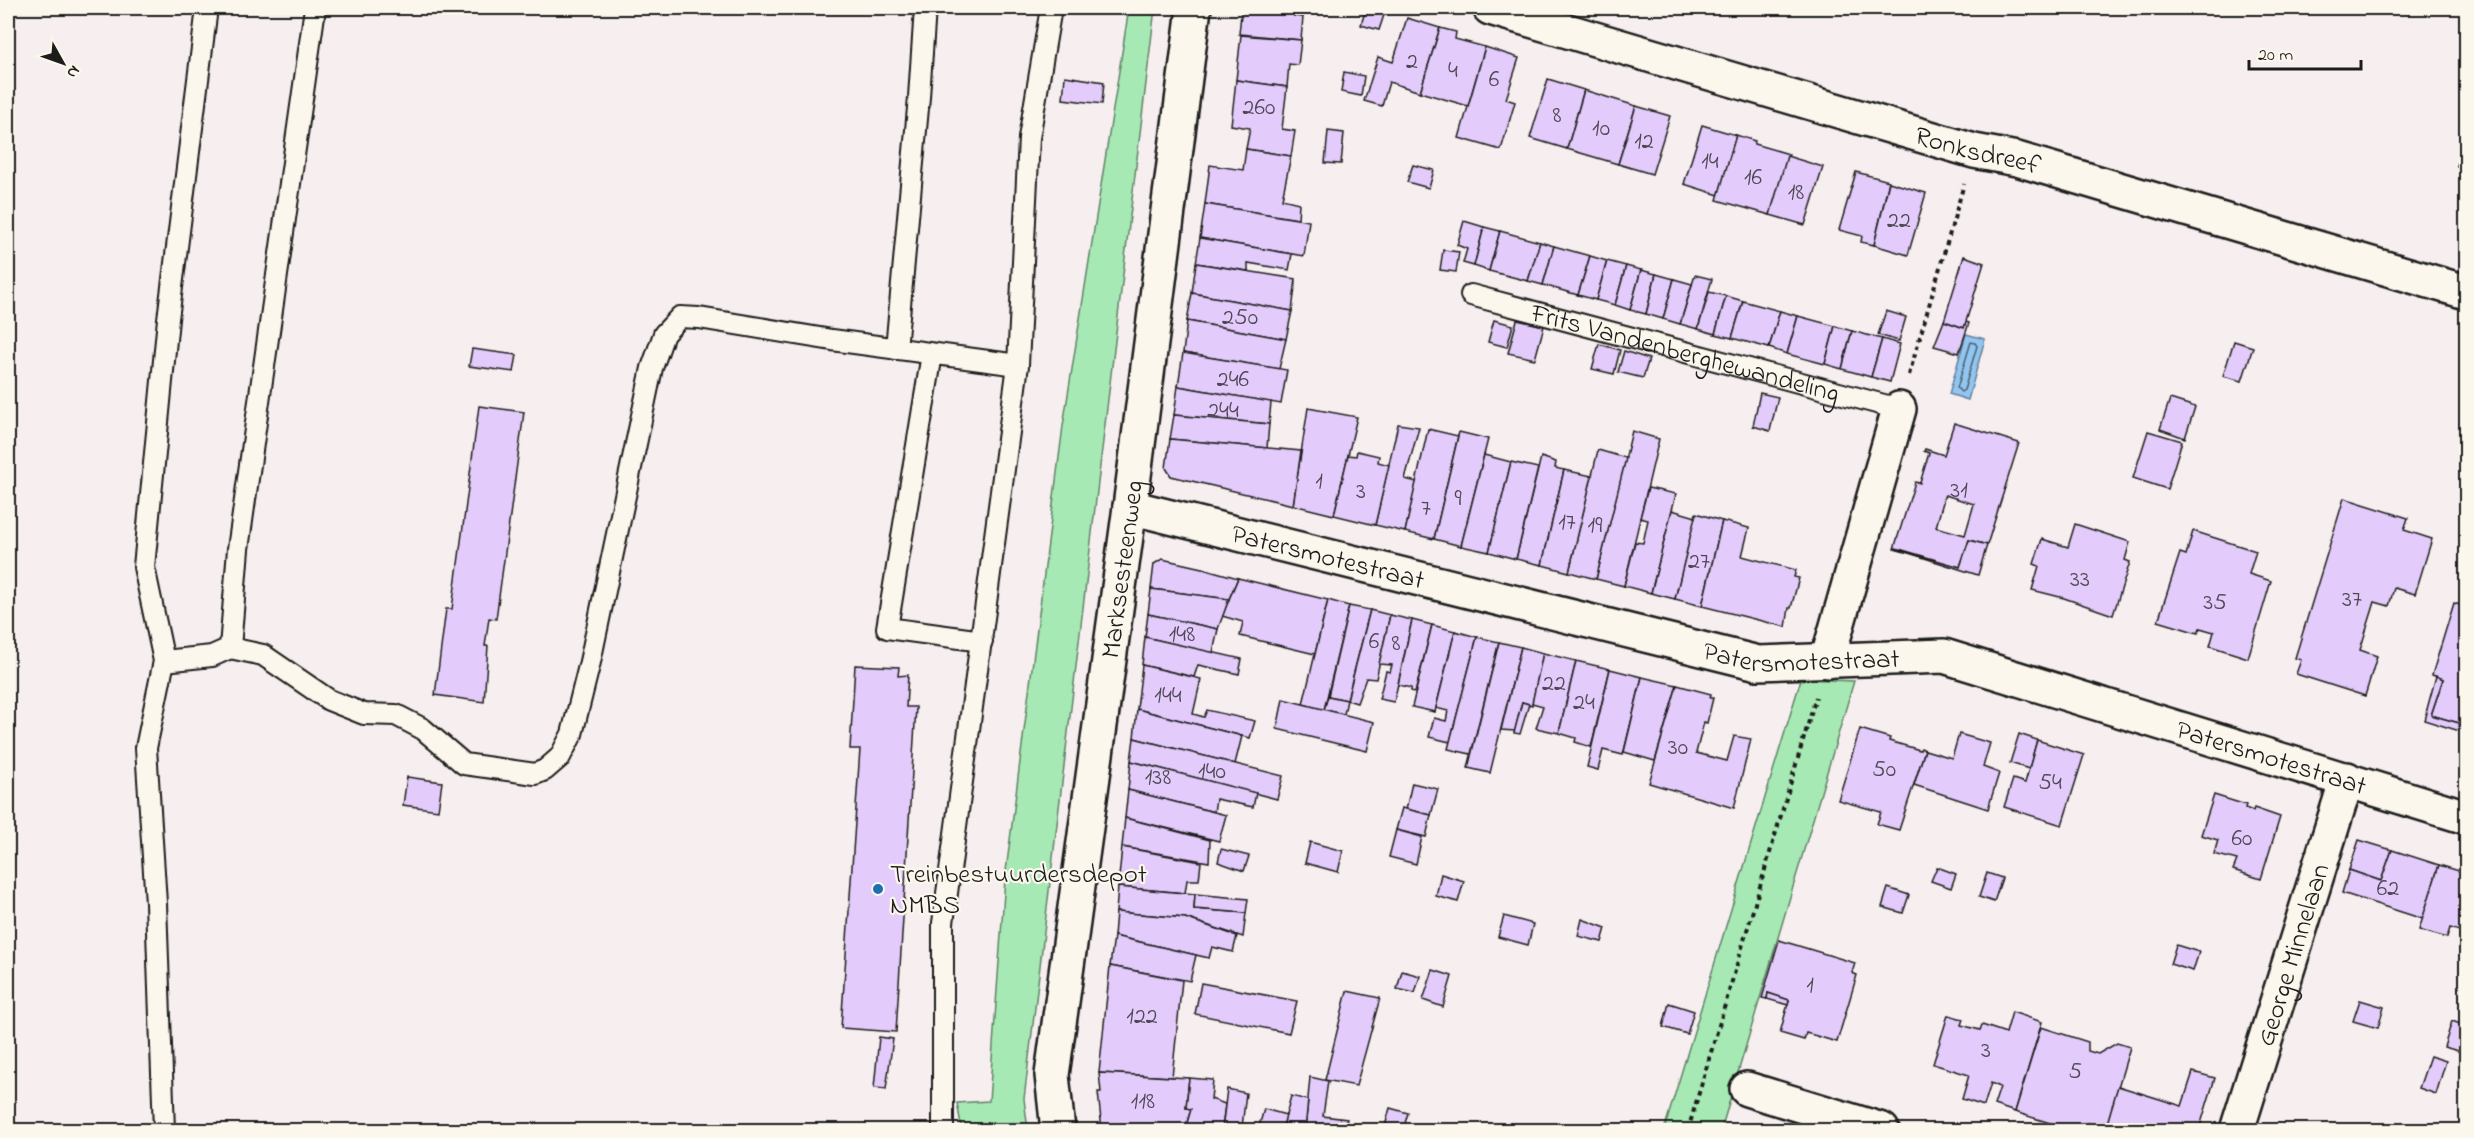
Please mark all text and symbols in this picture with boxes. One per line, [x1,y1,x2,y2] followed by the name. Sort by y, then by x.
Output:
[33,33,93,93] north arrow
[2249,33,2362,71] scale bar
[2258,43,2293,69] text: 20 m
[1406,45,1418,80] house number: 2
[1448,54,1458,89] house number: 4
[60,60,86,83] text: N
[1489,63,1500,98] house number: 6
[1243,91,1275,126] house number: 260
[1553,99,1562,134] house number: 8
[1592,112,1610,147] house number: 10
[1909,117,2045,187] street label: Ronksdreef
[1634,125,1654,160] house number: 12
[1701,145,1719,180] house number: 14
[1744,161,1763,196] house number: 16
[1788,176,1804,211] house number: 18
[1887,204,1911,239] house number: 22
[1525,295,1844,414] street label: Frits Vandenberghewandeling
[1222,301,1258,336] house number: 250
[1217,363,1250,398] house number: 246
[1207,394,1239,429] house number: 244
[1315,465,1323,500] house number: 1
[1950,474,1968,509] house number: 31
[1356,475,1366,510] house number: 3
[1092,478,1155,661] street label: Marksesteenweg
[1454,482,1462,517] house number: 9
[1421,492,1431,527] house number: 7
[1558,506,1576,541] house number: 17
[1588,509,1603,544] house number: 19
[1227,516,1428,601] street label: Patersmotestraat
[1688,545,1710,580] house number: 27
[2070,563,2090,598] house number: 33
[2342,583,2362,618] house number: 37
[2203,586,2227,621] house number: 35
[1169,618,1195,653] house number: 148
[1369,625,1380,660] house number: 6
[1392,627,1401,662] house number: 8
[1698,633,1900,685] street label: Patersmotestraat
[1542,667,1566,702] house number: 22
[1154,679,1182,714] house number: 144
[1573,686,1595,721] house number: 24
[2171,712,2371,807] street label: Patersmotestraat
[1668,731,1688,766] house number: 30
[1872,753,1896,788] house number: 50
[1198,755,1226,790] house number: 140
[1145,761,1171,796] house number: 138
[2038,766,2062,801] house number: 54
[2232,822,2252,857] house number: 60
[890,856,1147,926] place label: Treinbestuurdersdepot NMBS
[2247,859,2341,1051] street label: George Minnelaan
[2377,872,2399,907] house number: 62
[871,882,885,896] marker: Treinbestuurdersdepot NMBS
[1806,969,1814,1004] house number: 1
[1126,1000,1158,1035] house number: 122
[1981,1034,1991,1069] house number: 3
[2068,1055,2082,1090] house number: 5
[1131,1085,1155,1120] house number: 118

